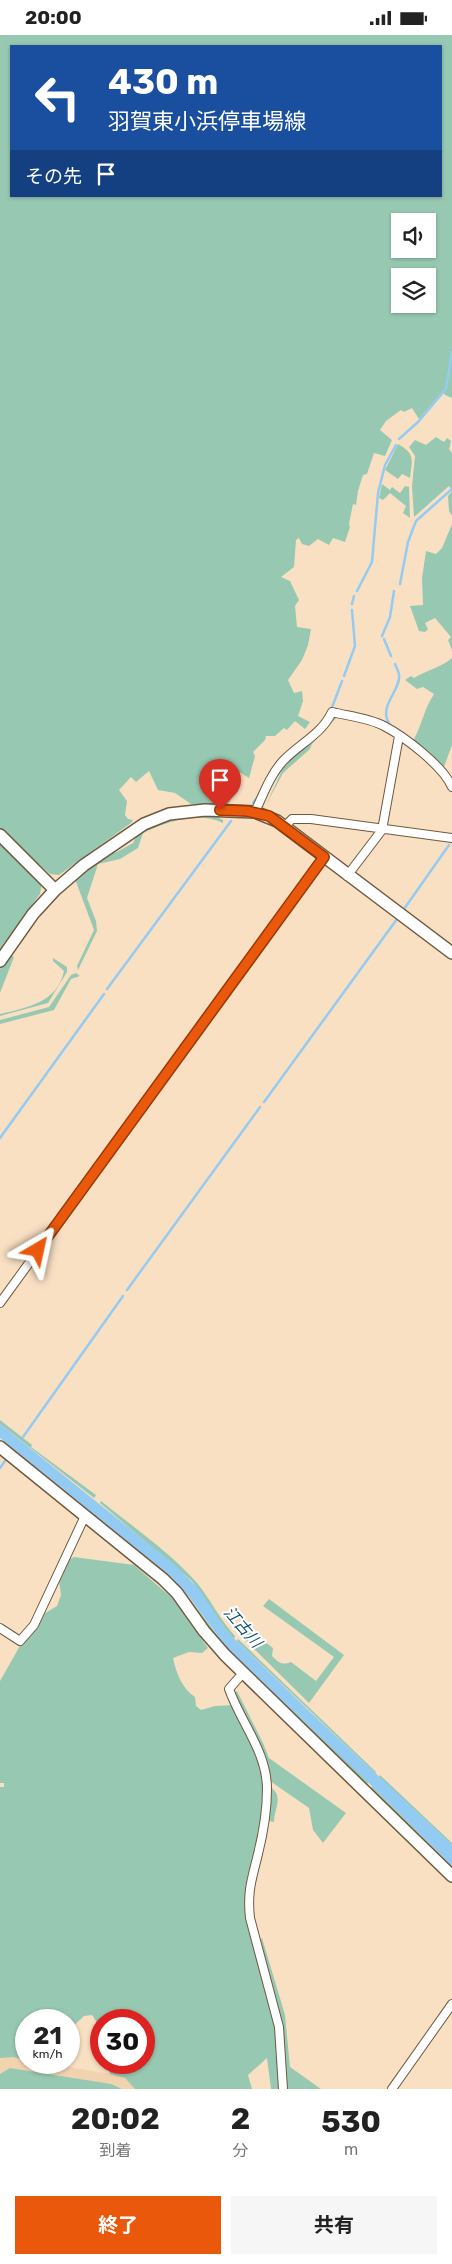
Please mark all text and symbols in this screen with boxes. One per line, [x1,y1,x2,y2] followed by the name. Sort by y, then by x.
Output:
[25,6,82,29] text: 20:00
[108,61,218,103] text: 430 m
[25,65,90,130] icon: left
[108,108,306,135] text: 羽賀東小浜停車場線
[92,160,120,188] icon: arrive
[25,165,82,188] text: その先
[391,213,436,313] map controls
[391,213,436,258] button: sound
[391,268,436,313] button: layers
[199,759,241,810] pin
[206,766,234,794] icon: arrive
[11,1223,63,1275] position arrow
[220,1603,267,1653] water label: 江古川
[90,2009,155,2074] speed limit sign: 30
[33,2021,62,2050] text: 21
[33,2047,62,2061] text: km/h
[71,2101,160,2137] text: 20:02
[231,2101,250,2137] text: 2
[321,2104,381,2140] text: 530
[344,2140,358,2159] text: m
[99,2141,131,2160] text: 到着
[232,2141,249,2160] text: 分
[15,2196,221,2254] button: 終了
[231,2196,437,2254] button: 共有

